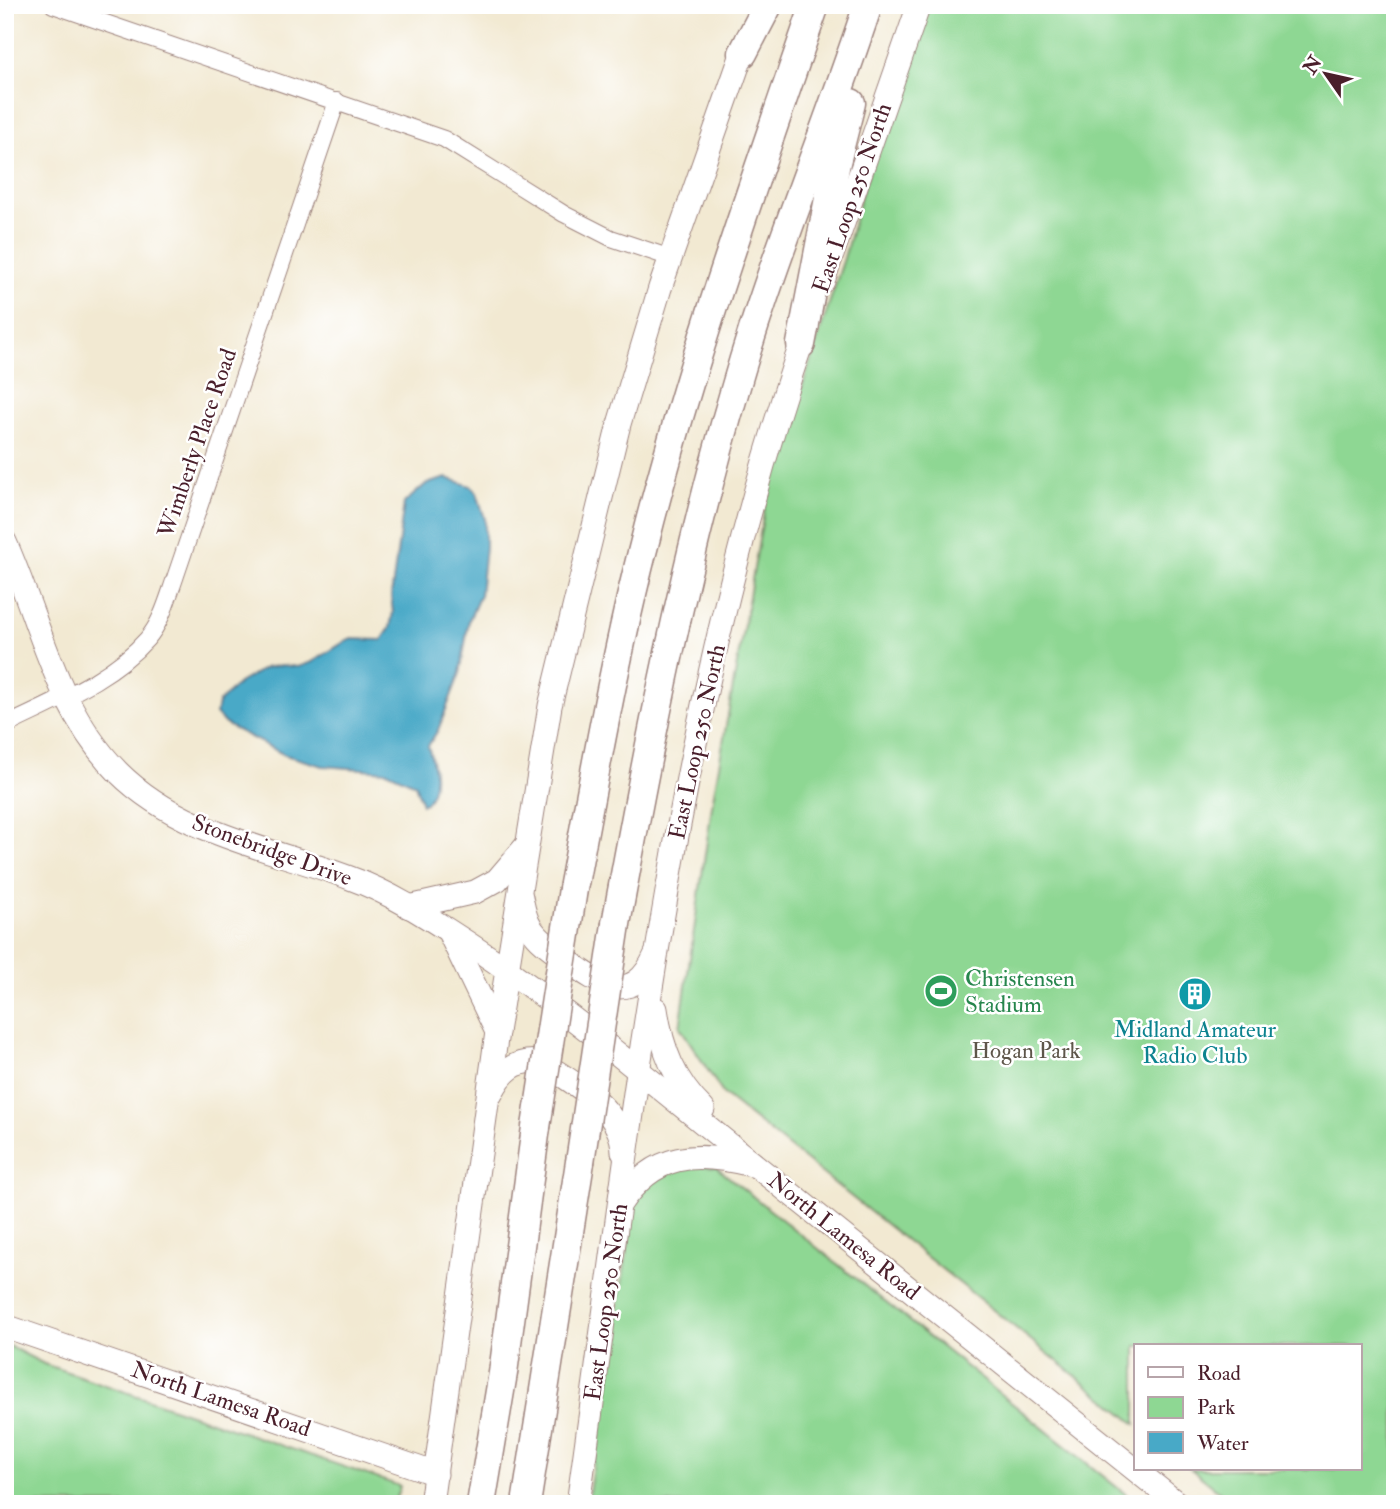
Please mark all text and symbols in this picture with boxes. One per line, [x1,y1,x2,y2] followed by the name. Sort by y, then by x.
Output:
[1292,38,1362,108] north arrow
[1297,50,1328,80] text: N
[806,99,899,297] street label: East Loop 250 North
[151,345,243,542] street label: Wimberly Place Road
[662,642,733,843] street label: East Loop 250 North
[188,808,356,893] street label: Stonebridge Drive
[965,964,1075,1019] place label: Christensen Stadium
[922,972,960,1010] sports icon: Christensen Stadium
[1176,975,1214,1013] building icon: Midland Amateur Radio Club
[1114,1015,1277,1070] place label: Midland Amateur Radio Club
[972,1036,1080,1065] park label: Hogan Park
[762,1166,926,1306] street label: North Lamesa Road
[578,1201,635,1403] street label: East Loop 250 North
[1134,1344,1362,1470] legend
[127,1355,315,1443] street label: North Lamesa Road
[1197,1360,1242,1387] text: Road
[1197,1394,1235,1421] text: Park
[1196,1430,1249,1457] text: Water

